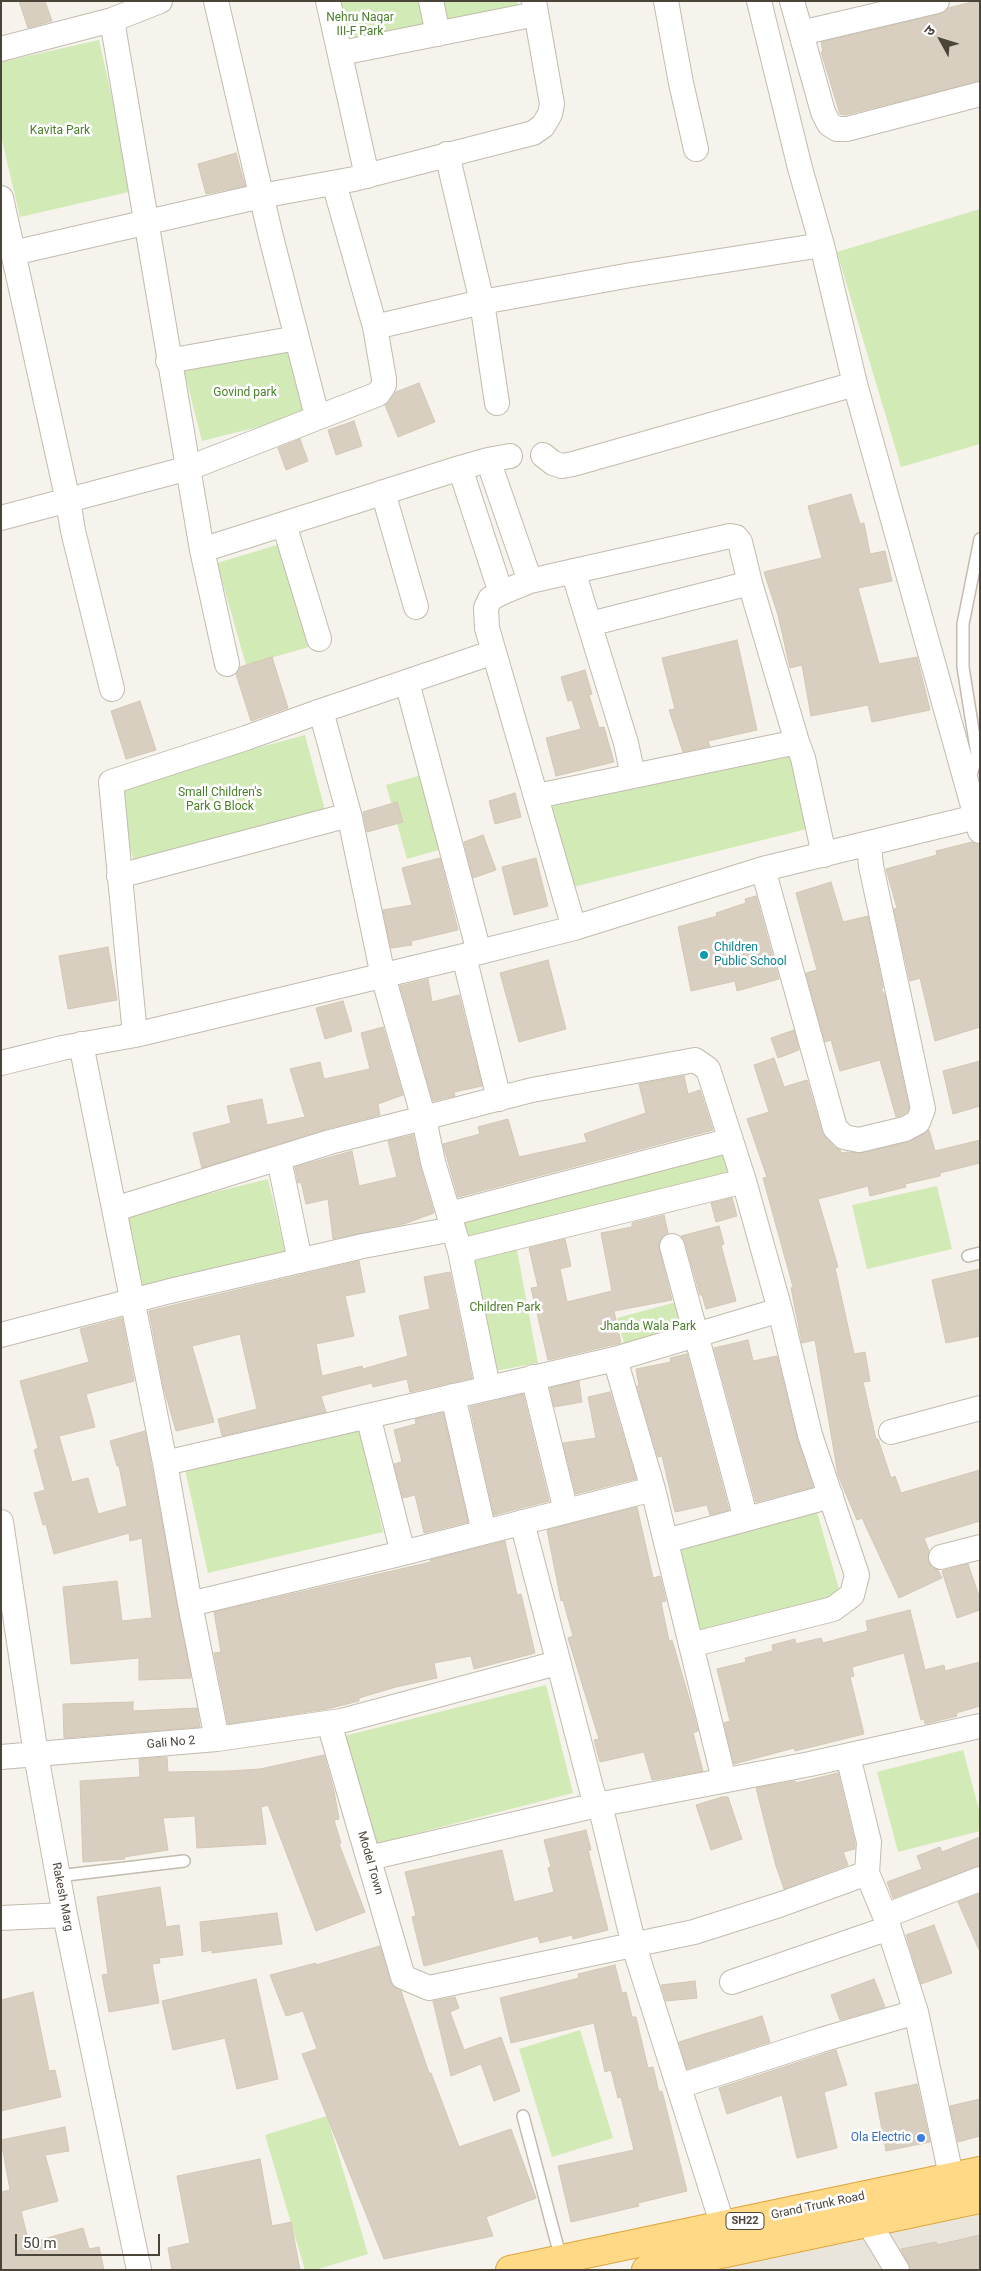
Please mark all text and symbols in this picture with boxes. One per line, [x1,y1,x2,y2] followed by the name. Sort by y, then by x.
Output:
[326,11,394,39] park label: Nehru Nagar III-F Park
[916,15,966,65] north arrow
[921,22,938,39] text: उ
[30,124,90,138] park label: Kavita Park
[213,386,277,400] park label: Govind park
[178,786,262,814] park label: Small Children's Park G Block
[714,941,787,969] place label: Children Public School
[698,949,710,961] marker: Children Public School
[469,1301,541,1315] park label: Children Park
[600,1320,696,1334] park label: Jhanda Wala Park
[146,1734,196,1752] street label: Gali No 2
[354,1830,386,1896] street label: Model Town
[48,1861,76,1933] street label: Rakesh Marg
[851,2131,911,2145] place label: Ola Electric
[915,2132,927,2144] marker: Ola Electric
[770,2189,866,2223] street label: Grand Trunk Road
[726,2212,764,2230] road number: SH22
[18,2224,162,2256] scale bar
[23,2234,57,2252] text: 50 m

